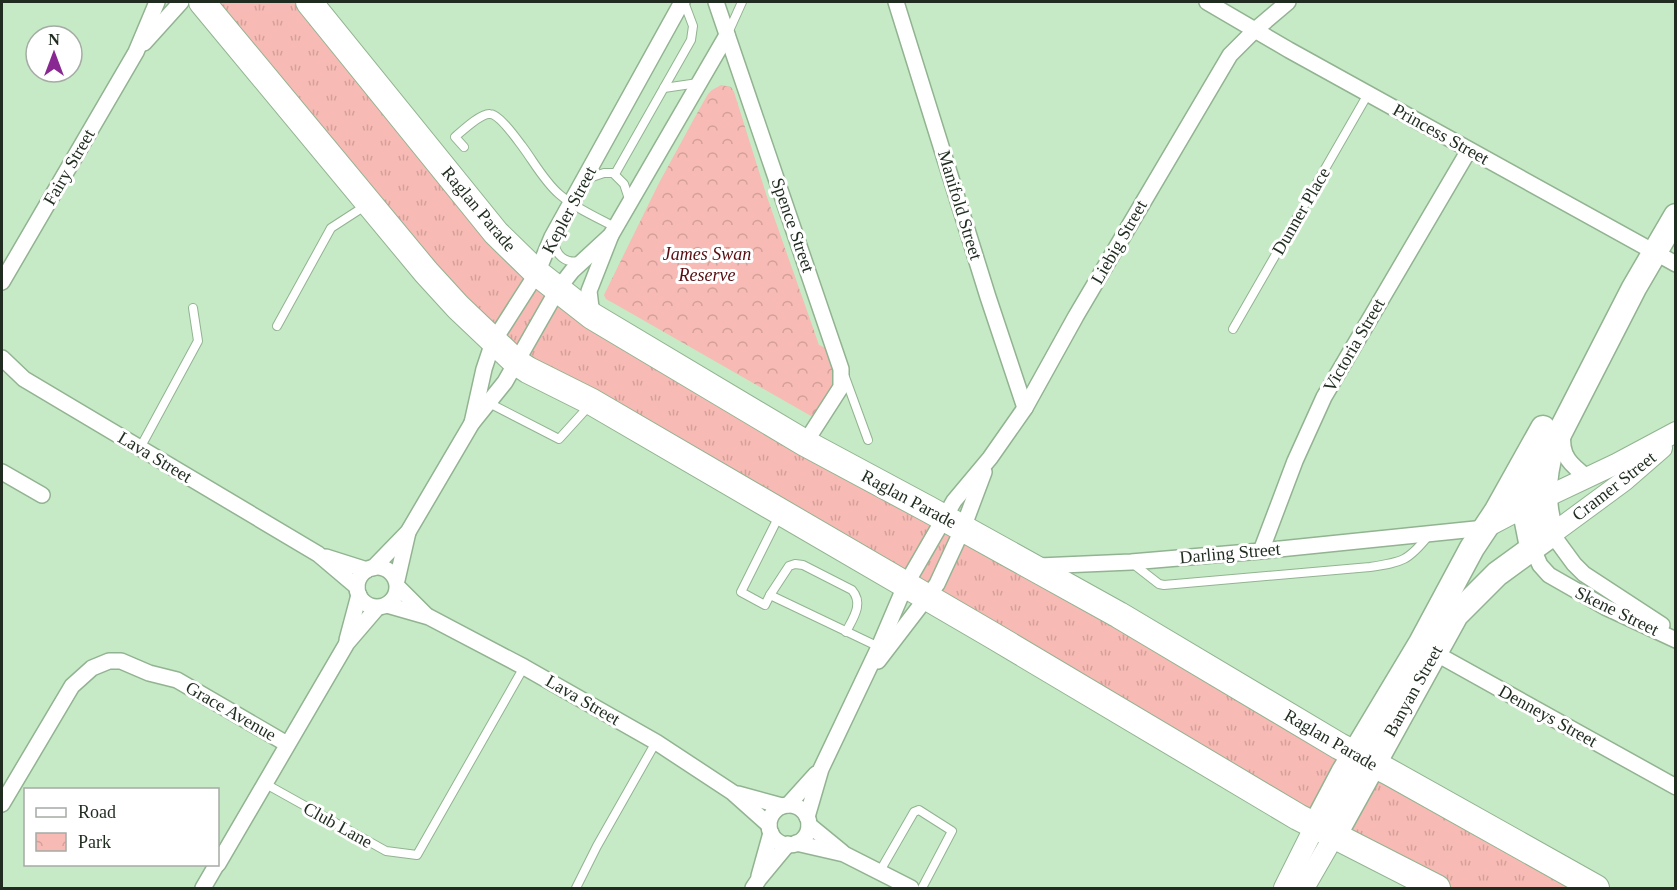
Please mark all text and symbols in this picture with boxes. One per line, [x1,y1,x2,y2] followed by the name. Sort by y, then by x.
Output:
[24,24,84,84] north arrow
[48,31,60,48] text: N
[1390,99,1492,169] street label: Princess Street
[39,125,99,209] street label: Fairy Street
[934,148,986,262] street label: Manifold Street
[438,163,520,255] street label: Raglan Parade
[538,163,600,257] street label: Kepler Street
[1268,164,1334,258] street label: Dunner Place
[768,175,818,275] street label: Spence Street
[1087,197,1151,287] street label: Liebig Street
[663,244,751,285] park label: James Swan Reserve
[1319,295,1389,395] street label: Victoria Street
[115,427,195,487] street label: Lava Street
[1568,447,1660,525] street label: Cramer Street
[858,466,960,532] street label: Raglan Parade
[1179,539,1281,567] street label: Darling Street
[1572,582,1662,640] street label: Skene Street
[1380,642,1446,740] street label: Banyan Street
[542,671,624,729] street label: Lava Street
[182,677,280,745] street label: Grace Avenue
[1495,681,1601,751] street label: Denneys Street
[1281,705,1381,775] street label: Raglan Parade
[24,788,219,866] legend
[300,798,376,852] street label: Club Lane
[78,802,116,822] text: Road
[78,832,111,852] text: Park

